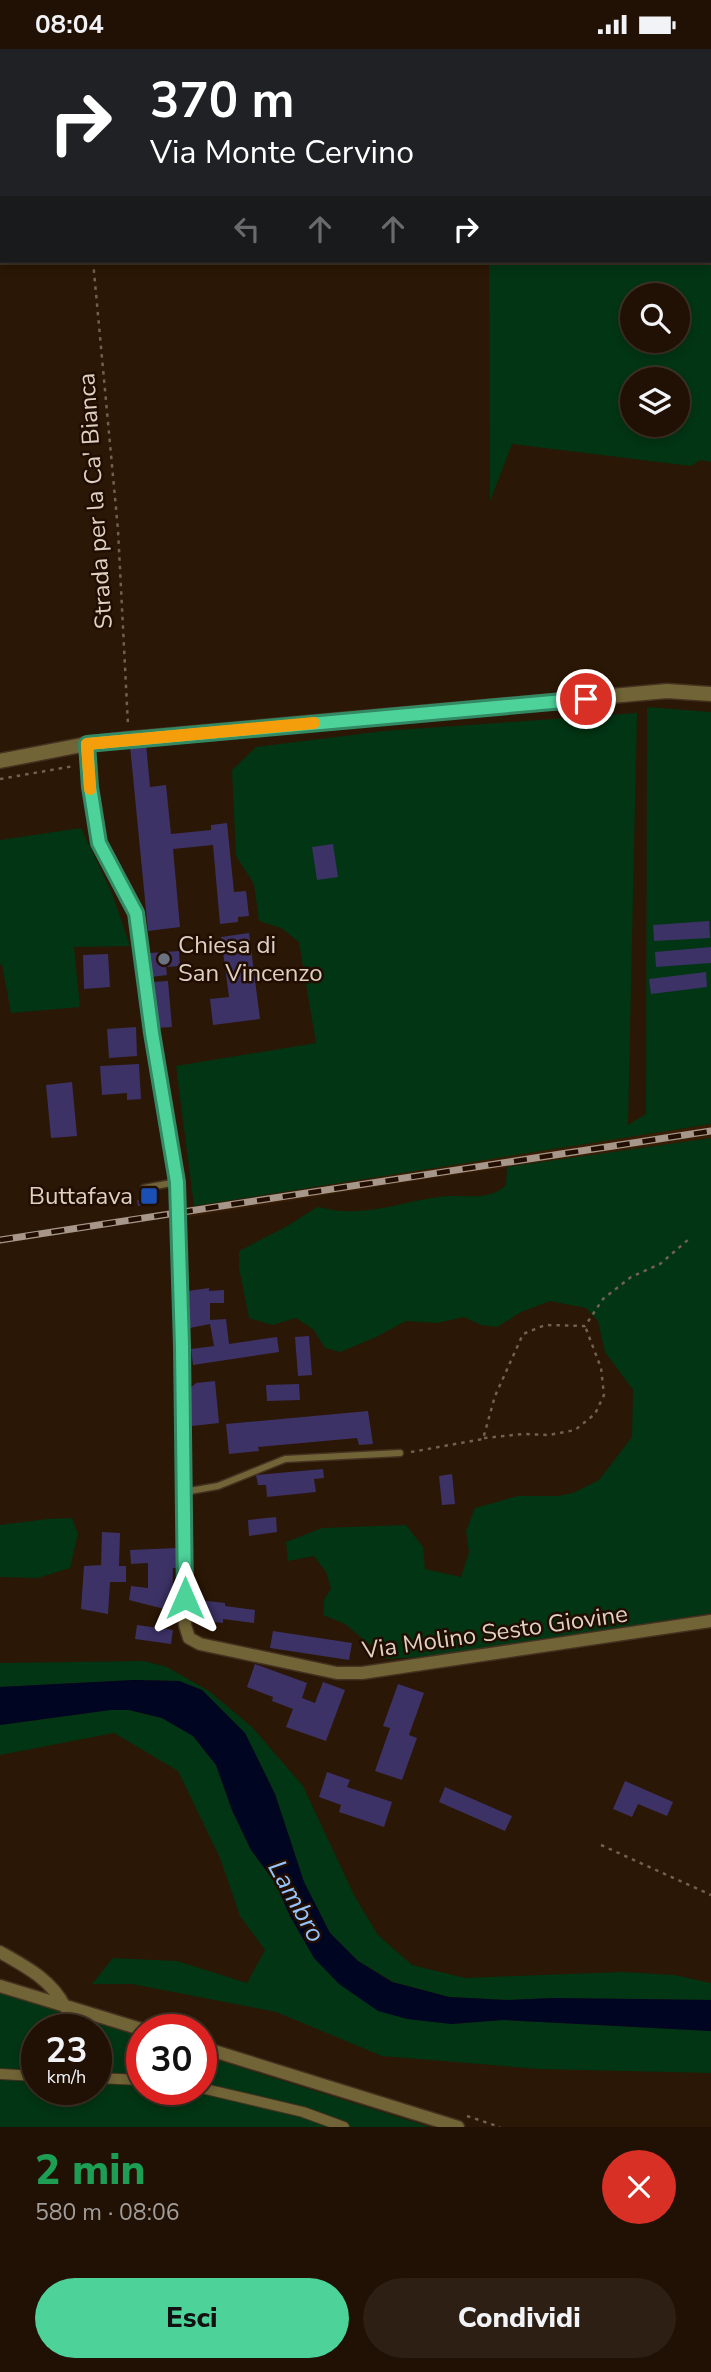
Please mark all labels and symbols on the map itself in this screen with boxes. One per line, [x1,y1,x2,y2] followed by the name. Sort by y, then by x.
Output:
[70,372,120,630] street label: Strada per la Ca' Bianca
[556,669,616,729] pin
[178,929,323,989] place label: Chiesa di San Vincenzo
[156,951,172,967] marker: Chiesa di San Vincenzo
[29,1180,133,1212] place label: Buttafava
[139,1186,159,1206] marker: Buttafava
[148,1561,222,1635] position arrow
[359,1598,630,1667] street label: Via Molino Sesto Giovine
[260,1854,333,1949] water label: Lambro
[126,2014,217,2105] speed limit sign: 30

